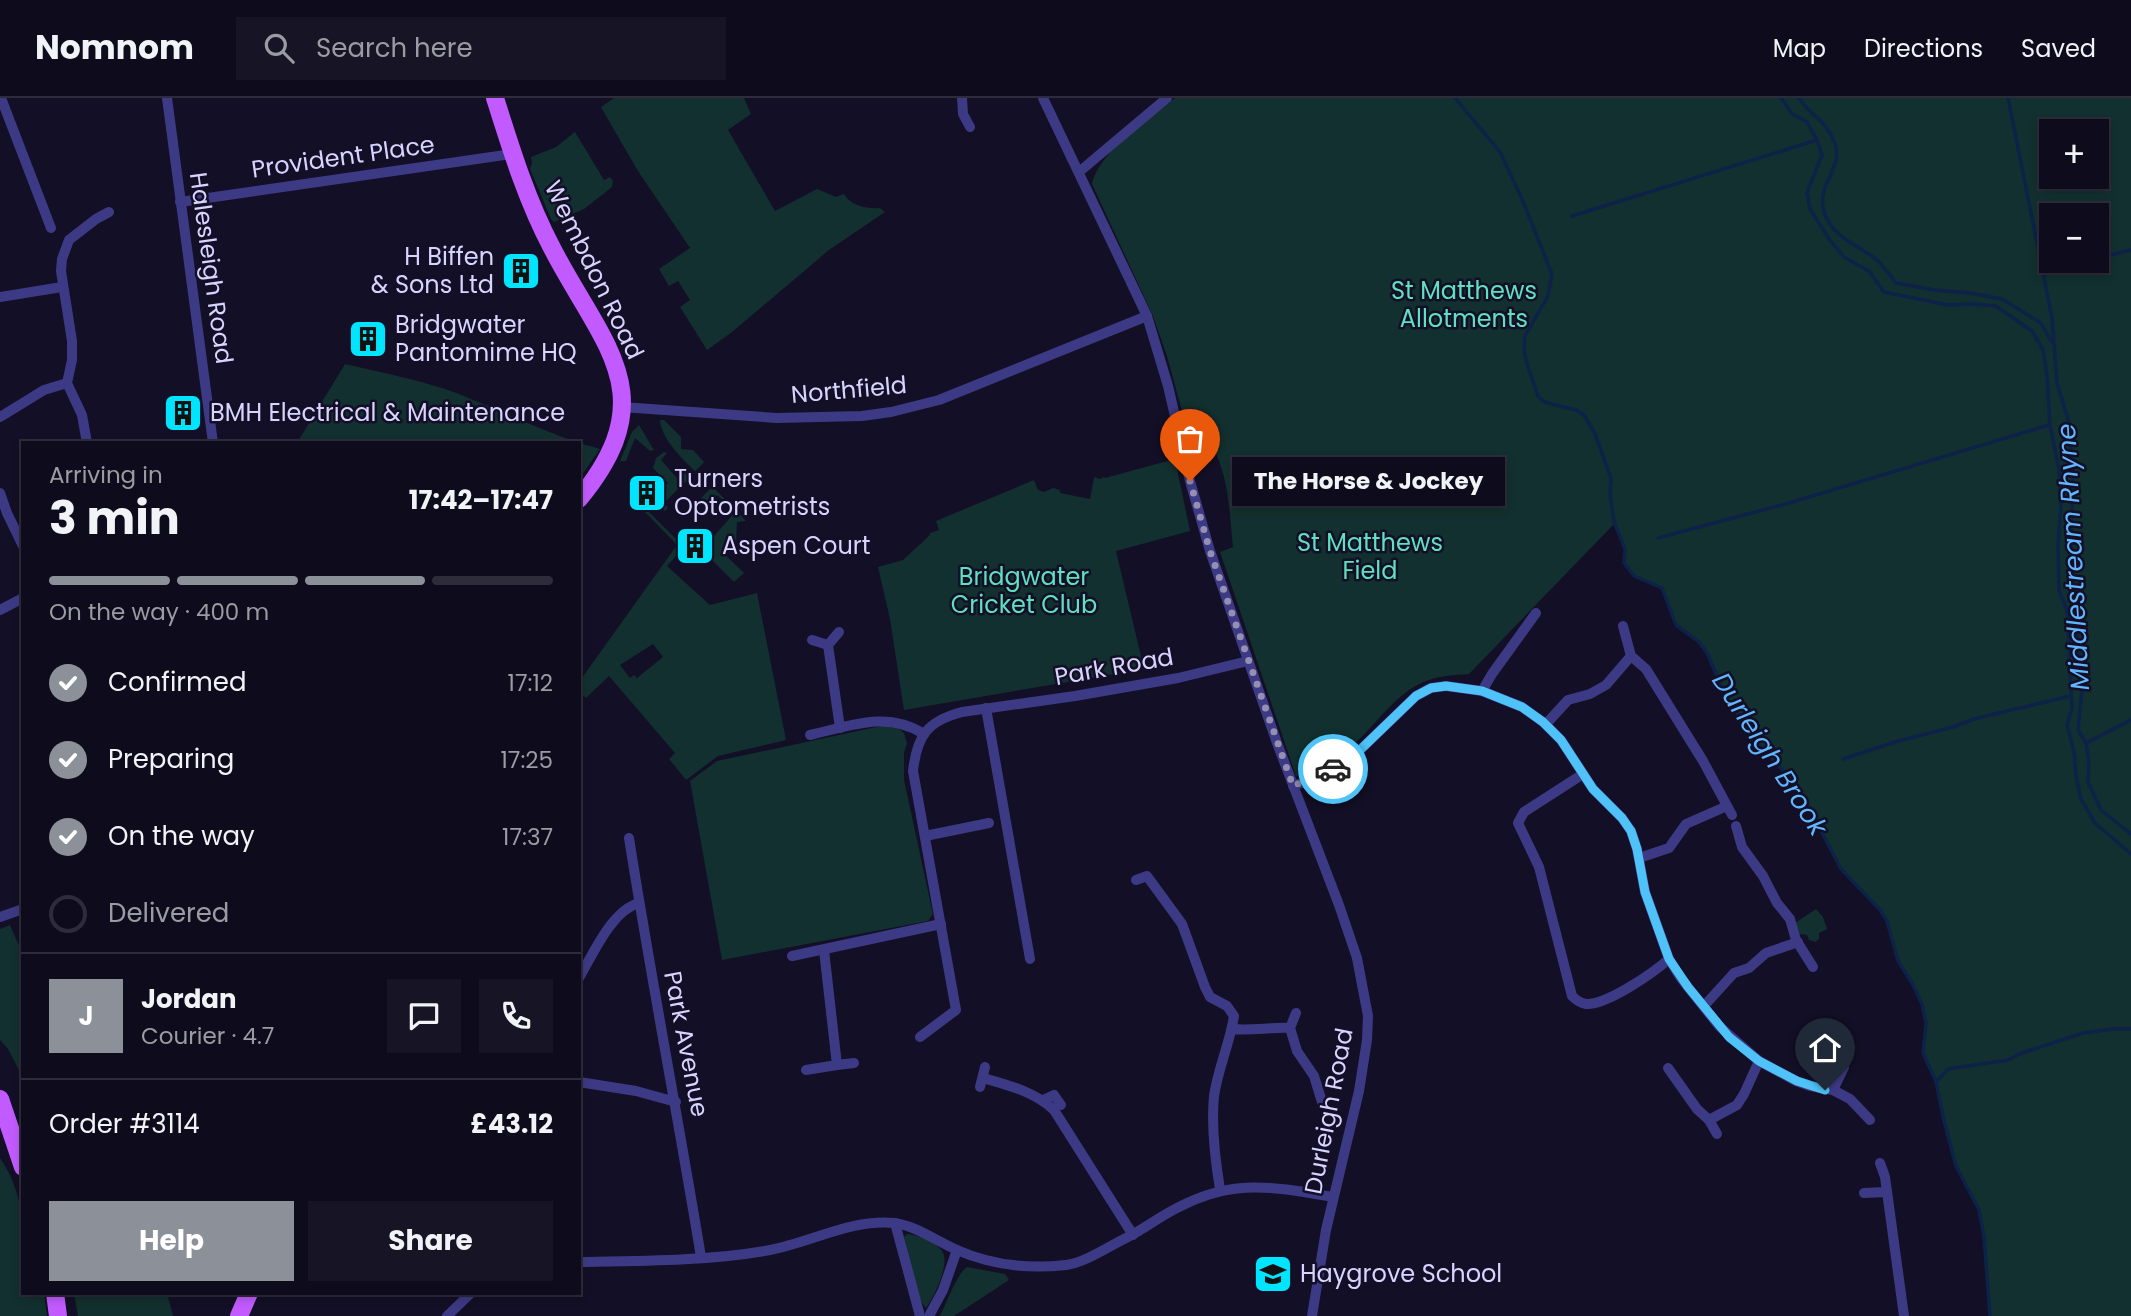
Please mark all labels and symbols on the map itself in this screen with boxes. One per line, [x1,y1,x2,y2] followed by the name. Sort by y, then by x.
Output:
[249,127,437,186] street label: Provident Place
[182,170,241,366] street label: Halesleigh Road
[537,175,652,365] street label: Wembdon Road
[371,240,494,301] place label: H Biffen & Sons Ltd
[500,250,542,292] building icon: H Biffen & Sons Ltd
[1391,274,1537,335] park label: St Matthews Allotments
[395,308,577,369] place label: Bridgwater Pantomime HQ
[347,318,389,360] building icon: Bridgwater Pantomime HQ
[790,368,908,411] street label: Northfield
[162,392,204,434] building icon: BMH Electrical & Maintenance
[210,396,565,429] place label: BMH Electrical & Maintenance
[1160,409,1220,481] pin
[2048,423,2098,691] water label: Middlestream Rhyne
[1232,456,1505,506] callout: The Horse & Jockey
[674,462,830,523] place label: Turners Optometrists
[626,472,668,514] building icon: Turners Optometrists
[674,525,716,567] building icon: Aspen Court
[1297,526,1443,587] park label: St Matthews Field
[722,529,871,562] place label: Aspen Court
[951,560,1097,621] park label: Bridgwater Cricket Club
[1052,640,1176,693] street label: Park Road
[1704,665,1837,844] water label: Durleigh Brook
[1298,734,1368,804] courier
[656,968,717,1120] street label: Park Avenue
[1795,1018,1855,1090] pin
[1296,1025,1361,1197] street label: Durleigh Road
[1252,1253,1294,1295] school or university icon: Haygrove School
[1300,1257,1502,1290] place label: Haygrove School

